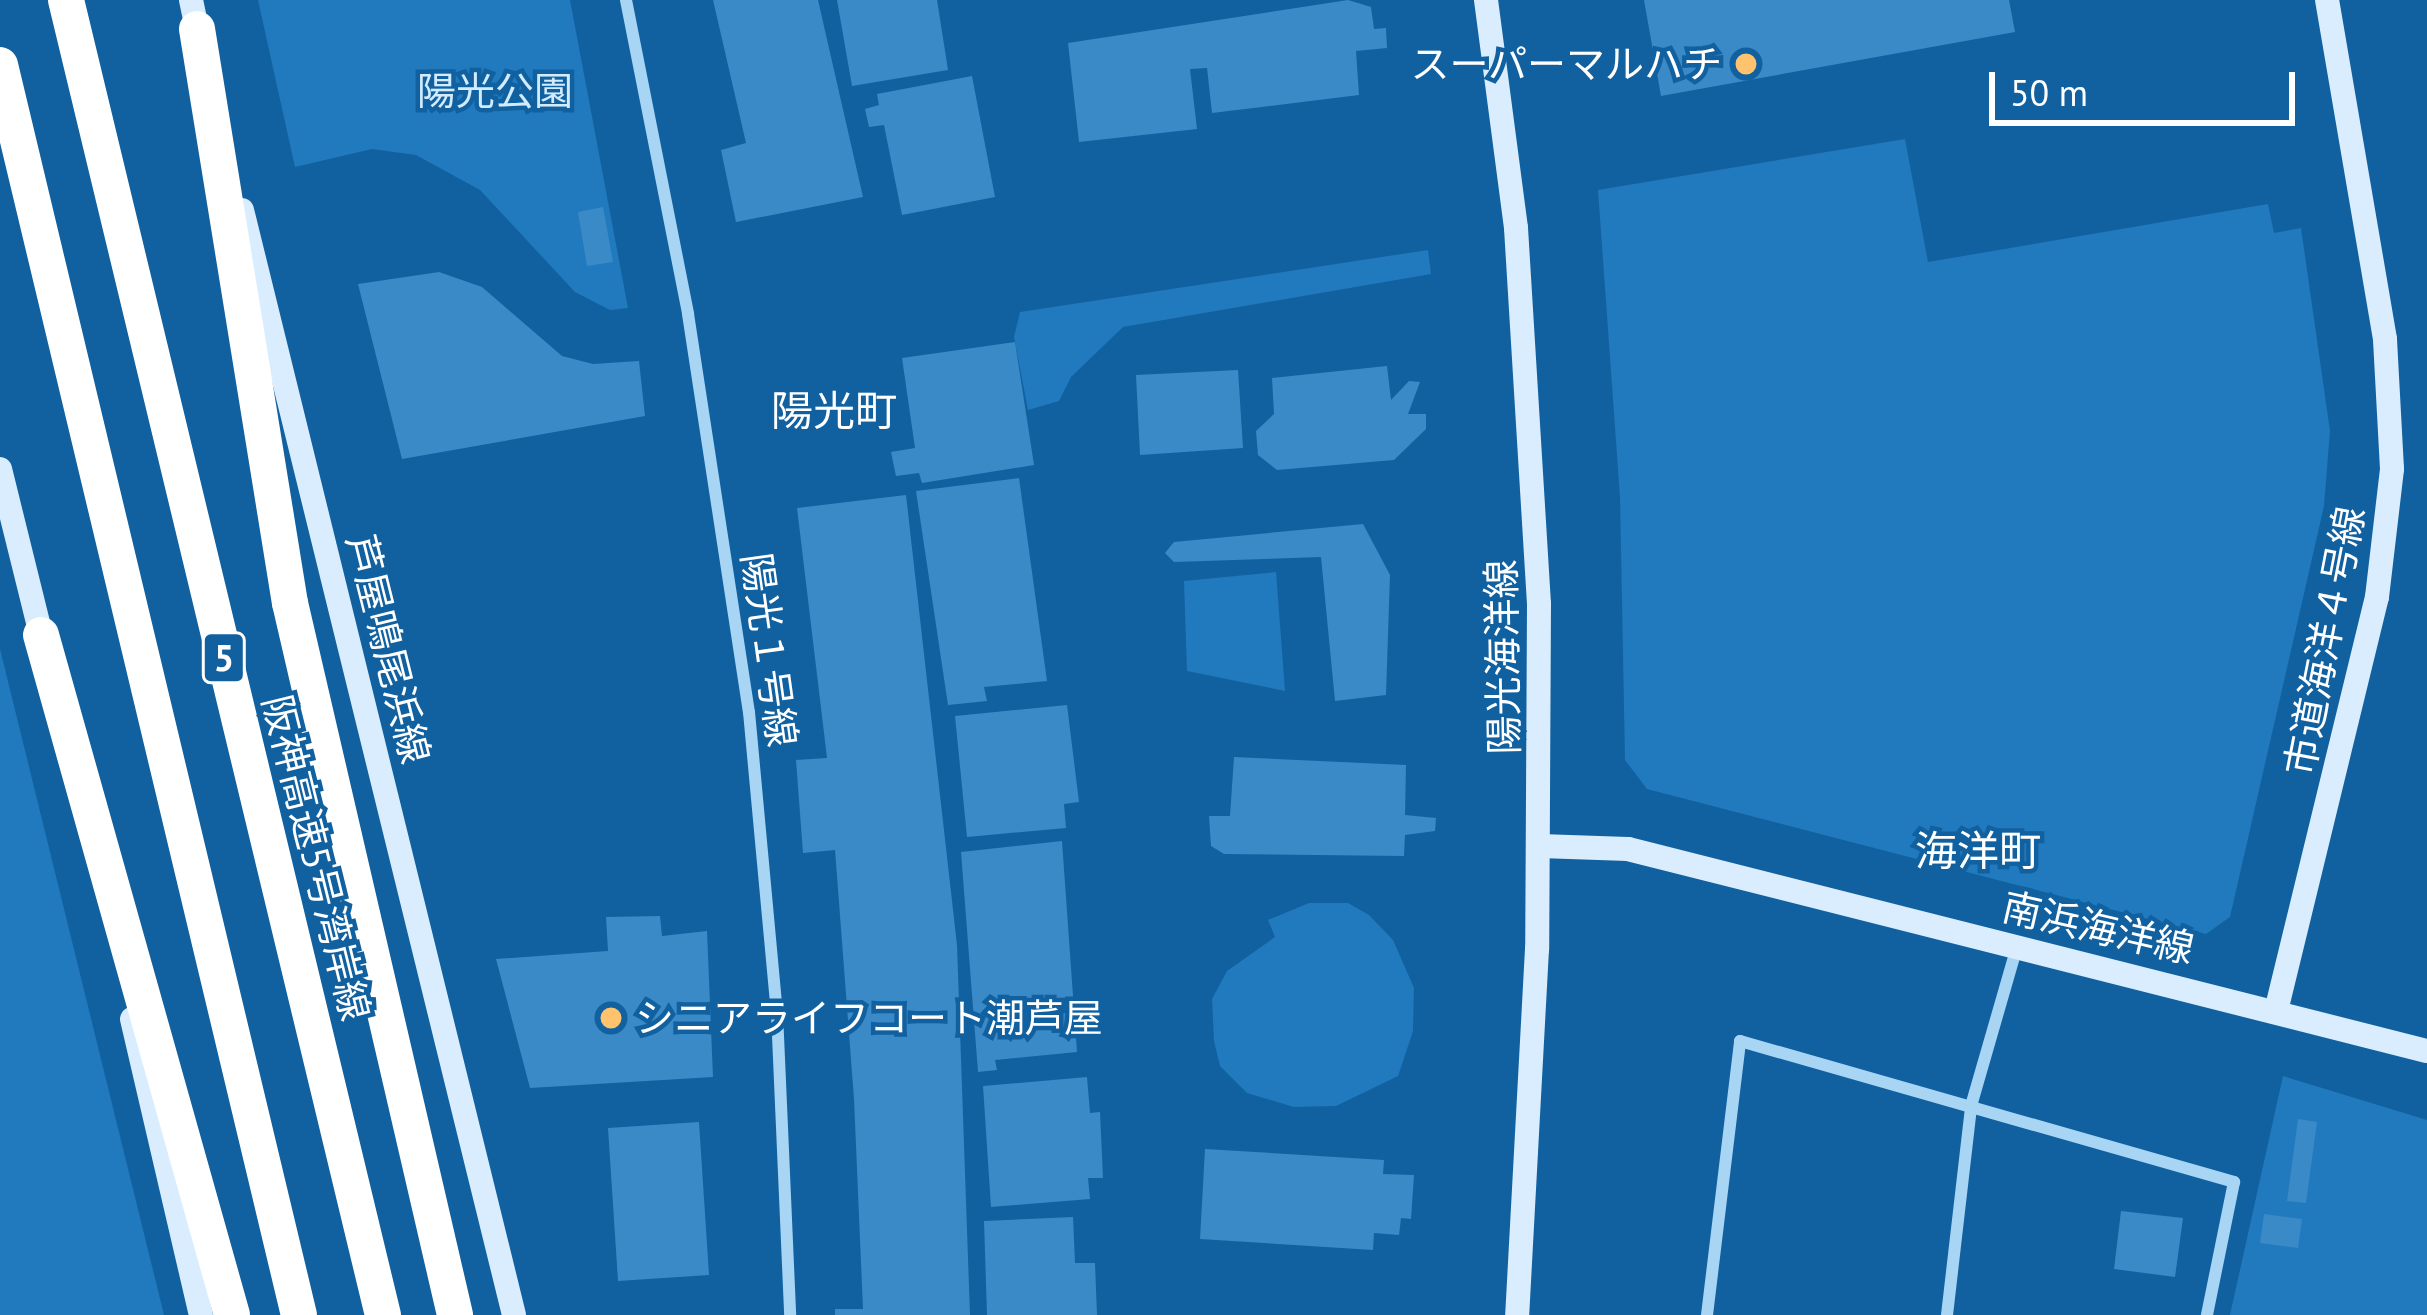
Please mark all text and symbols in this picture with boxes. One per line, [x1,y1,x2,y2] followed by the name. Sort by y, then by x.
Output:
[1410,41,1722,87] place label: スーパーマルハチ
[1995,48,2301,122] scale bar
[1733,51,1759,77] marker: スーパーマルハチ
[417,68,573,114] park label: 陽光公園
[2010,69,2088,116] text: 50 m
[771,386,897,436] district label: 陽光町
[2276,503,2374,779] street label: 市道海洋４号線
[337,530,439,768] street label: 芦屋鳴尾浜線
[732,550,806,750] street label: 陽光１号線
[1478,559,1528,755] street label: 陽光海洋線
[200,628,248,688] road number: 5
[253,691,379,1025] street label: 阪神高速5号湾岸線
[1915,826,2041,876] district label: 海洋町
[1998,883,2198,973] street label: 南浜海洋線
[635,995,1103,1041] place label: シニアライフコート潮芦屋
[598,1005,624,1031] marker: シニアライフコート潮芦屋

